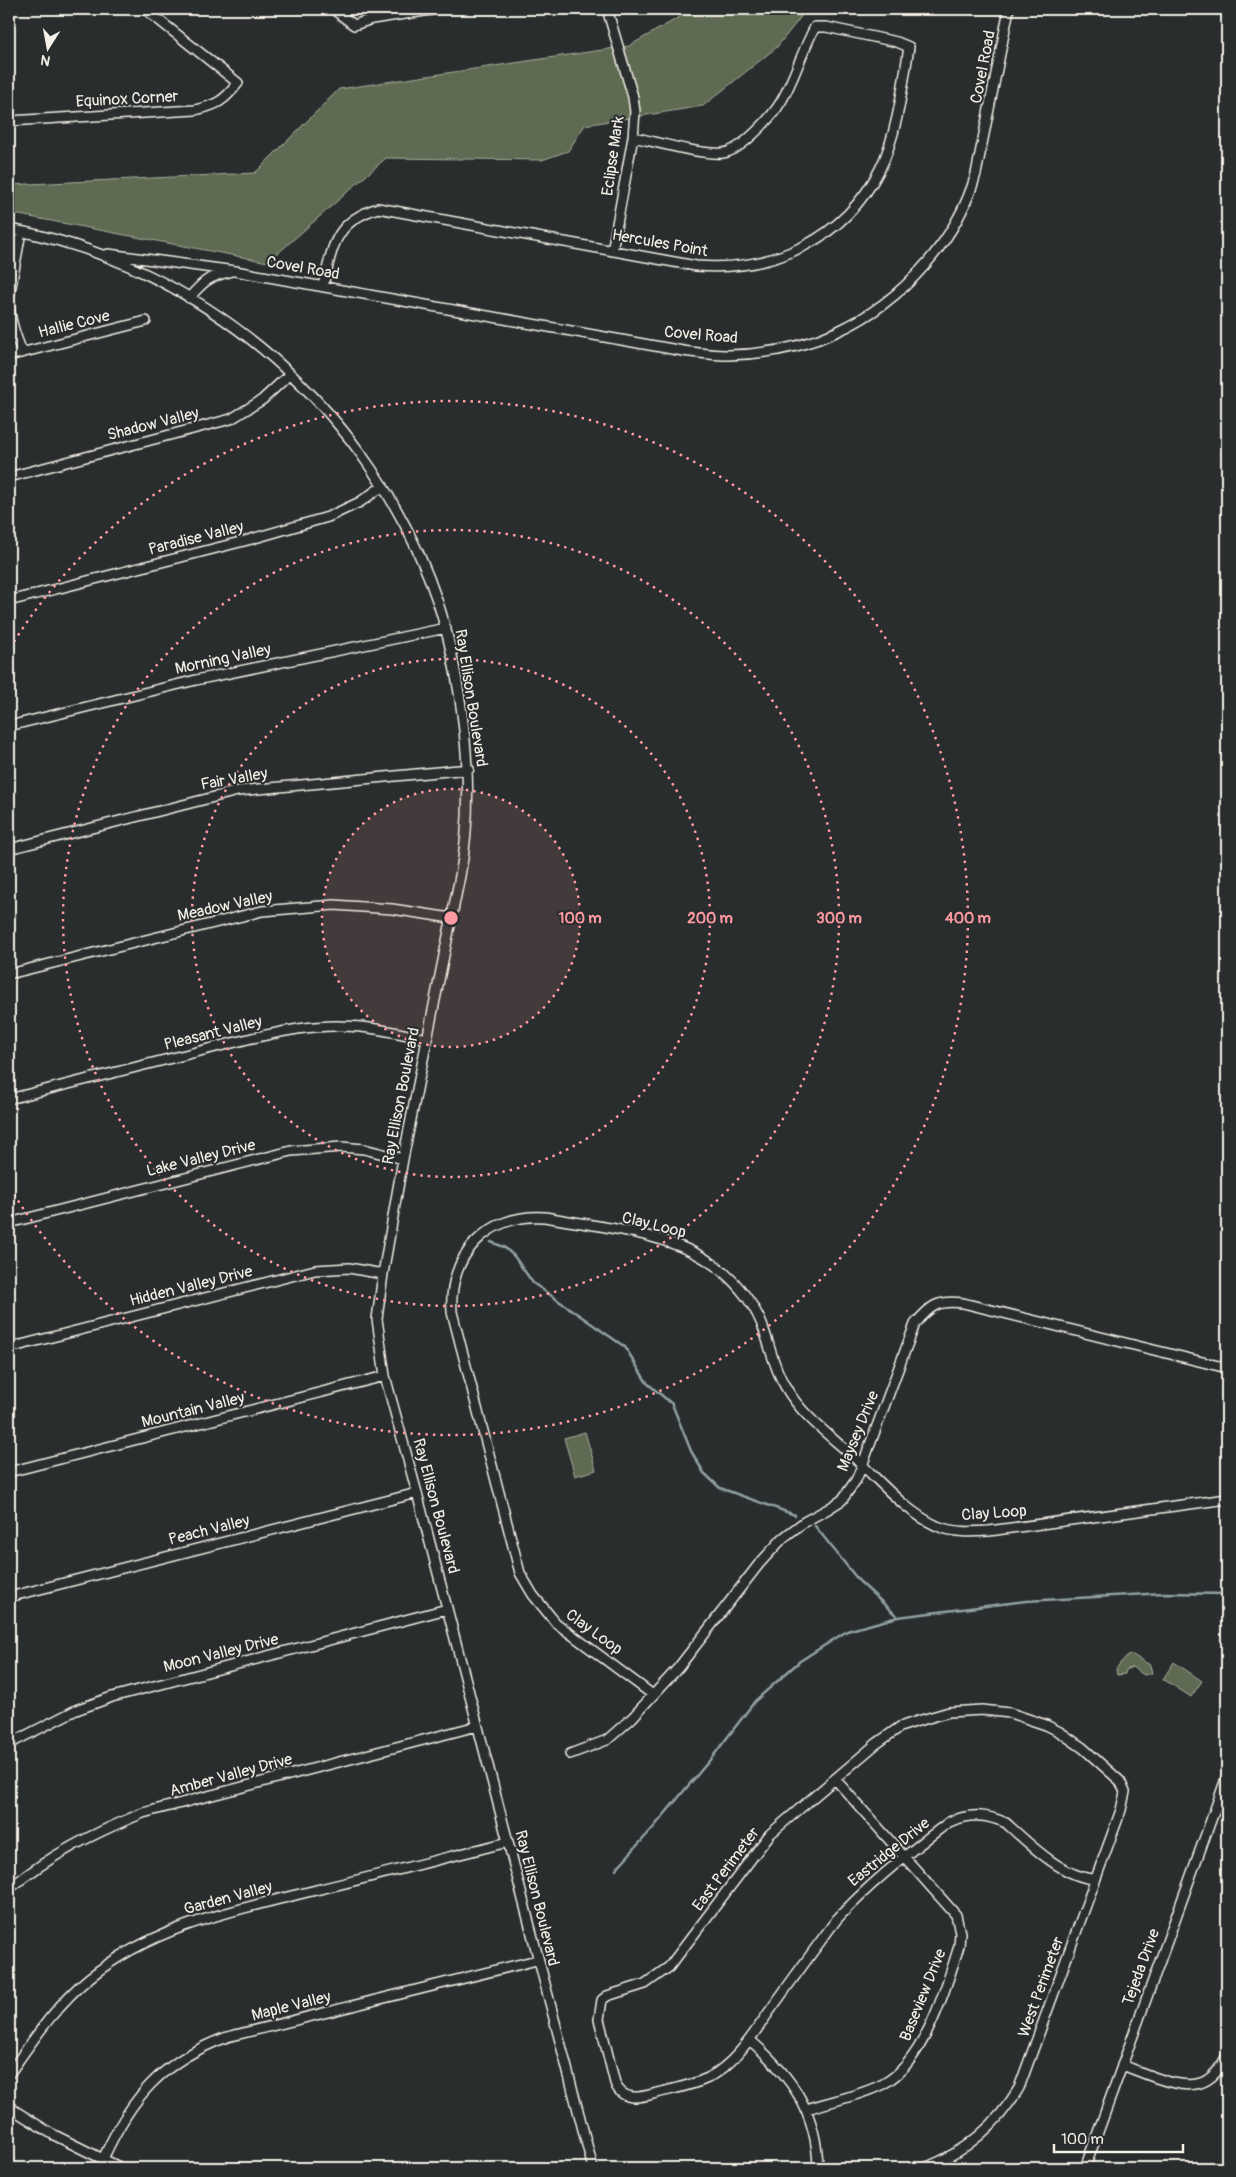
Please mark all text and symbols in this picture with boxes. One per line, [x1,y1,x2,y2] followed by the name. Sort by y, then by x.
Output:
[22,22,72,72] north arrow
[966,29,1000,105] street label: Covel Road
[39,51,52,70] text: N
[75,86,179,112] street label: Equinox Corner
[597,114,629,197] street label: Eclipse Mark
[610,225,710,261] street label: Hercules Point
[265,252,341,284] street label: Covel Road
[36,305,112,343] street label: Hallie Cove
[663,322,739,348] street label: Covel Road
[105,403,201,445] street label: Shadow Valley
[146,516,246,559] street label: Paradise Valley
[450,628,492,768] street label: Ray Ellison Boulevard
[173,639,273,679] street label: Morning Valley
[199,763,269,795] street label: Fair Valley
[176,886,274,926] street label: Meadow Valley
[442,909,460,927] centre of rings
[559,909,601,928] text: 100 m
[687,909,733,928] text: 200 m
[816,909,862,928] text: 300 m
[945,909,991,928] text: 400 m
[162,1011,264,1055] street label: Pleasant Valley
[378,1026,424,1166] street label: Ray Ellison Boulevard
[144,1135,258,1181] street label: Lake Valley Drive
[620,1207,688,1243] street label: Clay Loop
[127,1261,255,1311] street label: Hidden Valley Drive
[139,1387,247,1432] street label: Mountain Valley
[833,1388,883,1474] street label: Maysey Drive
[408,1436,464,1576] street label: Ray Ellison Boulevard
[961,1501,1027,1525] street label: Clay Loop
[166,1510,252,1550] street label: Peach Valley
[562,1605,626,1659] street label: Clay Loop
[161,1629,281,1677] street label: Moon Valley Drive
[167,1749,295,1801] street label: Amber Valley Drive
[844,1813,934,1891] street label: Eastridge Drive
[688,1823,764,1915] street label: East Perimeter
[510,1828,564,1968] street label: Ray Ellison Boulevard
[182,1877,275,1919] street label: Garden Valley
[1118,1926,1164,2008] street label: Tejeda Drive
[1014,1934,1069,2040] street label: West Perimeter
[895,1946,951,2044] street label: Baseview Drive
[249,1986,333,2026] street label: Maple Valley
[1054,2122,1182,2154] scale bar
[1061,2130,1104,2149] text: 100 m

